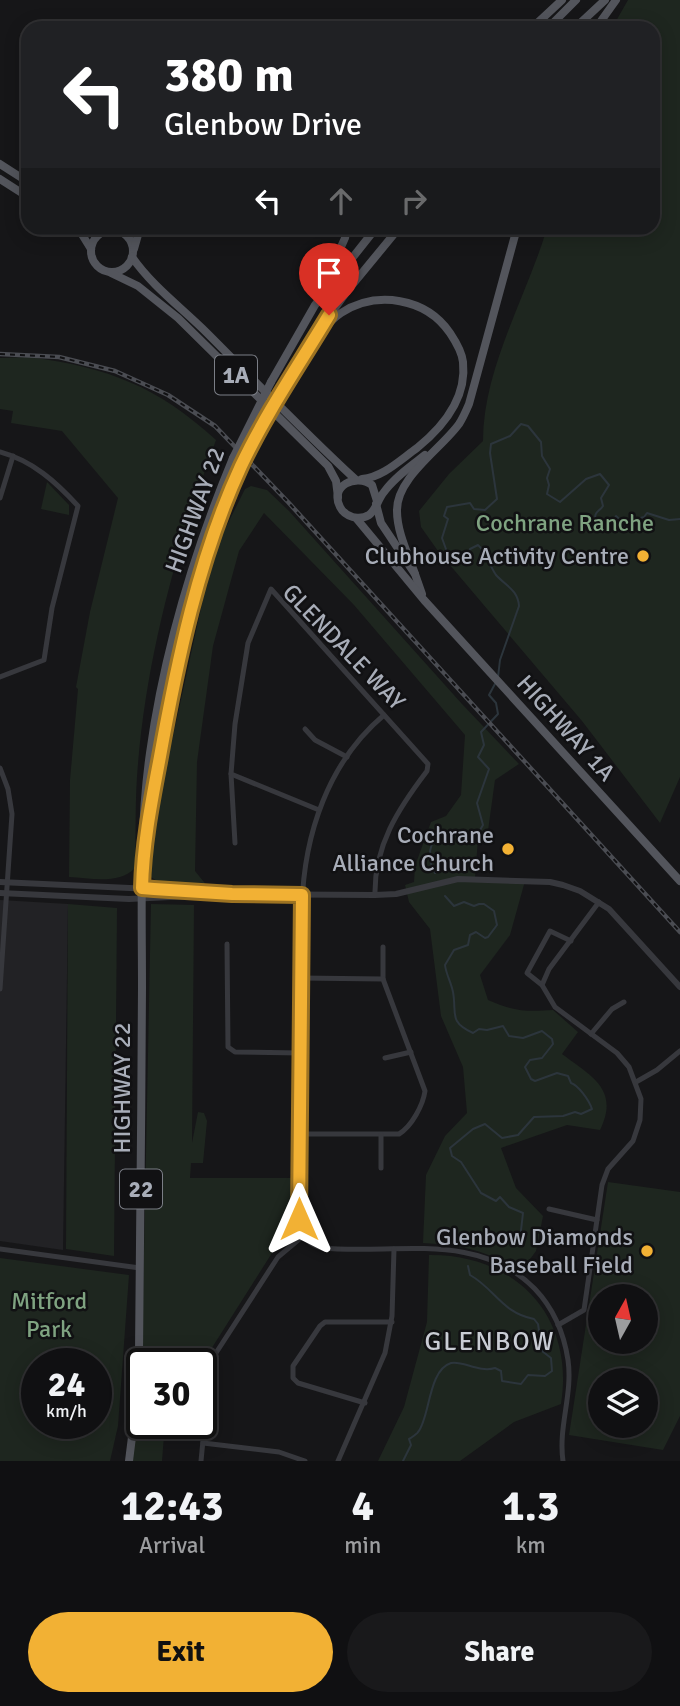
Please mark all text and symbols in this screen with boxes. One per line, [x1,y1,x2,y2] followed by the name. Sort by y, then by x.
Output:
[164,45,294,105] text: 380 m
[49,49,140,140] icon: left
[164,105,362,144] text: Glenbow Drive
[249,182,287,220] icon: left
[322,182,360,220] icon: ahead
[395,182,433,220] icon: right
[299,243,359,315] pin
[310,254,348,292] icon: arrive
[215,356,257,394] road number: 1A
[158,443,232,577] street label: HIGHWAY 22
[476,508,654,538] park label: Cochrane Ranche
[365,541,629,571] place label: Clubhouse Activity Centre
[635,548,651,564] marker: Clubhouse Activity Centre
[276,578,412,716] street label: GLENDALE WAY
[510,669,622,788] street label: HIGHWAY 1A
[332,820,494,878] place label: Cochrane Alliance Church
[500,841,516,857] marker: Cochrane Alliance Church
[107,1022,137,1154] street label: HIGHWAY 22
[120,1170,162,1208] road number: 22
[262,1182,336,1256] position arrow
[436,1222,633,1280] place label: Glenbow Diamonds Baseball Field
[639,1243,655,1259] marker: Glenbow Diamonds Baseball Field
[588,1284,658,1354] north arrow
[588,1284,658,1438] map controls
[11,1286,87,1344] park label: Mitford Park
[424,1326,556,1358] district label: GLENBOW
[126,1348,217,1439] speed limit sign: 30
[48,1363,85,1406] text: 24
[588,1368,658,1438] button: layers
[46,1400,87,1422] text: km/h
[121,1481,224,1532] text: 12:43
[352,1481,374,1532] text: 4
[502,1481,559,1532] text: 1.3
[139,1531,205,1560] text: Arrival
[344,1531,381,1560] text: min
[516,1531,546,1560] text: km
[28,1612,333,1692] button: Exit
[347,1612,652,1692] button: Share

